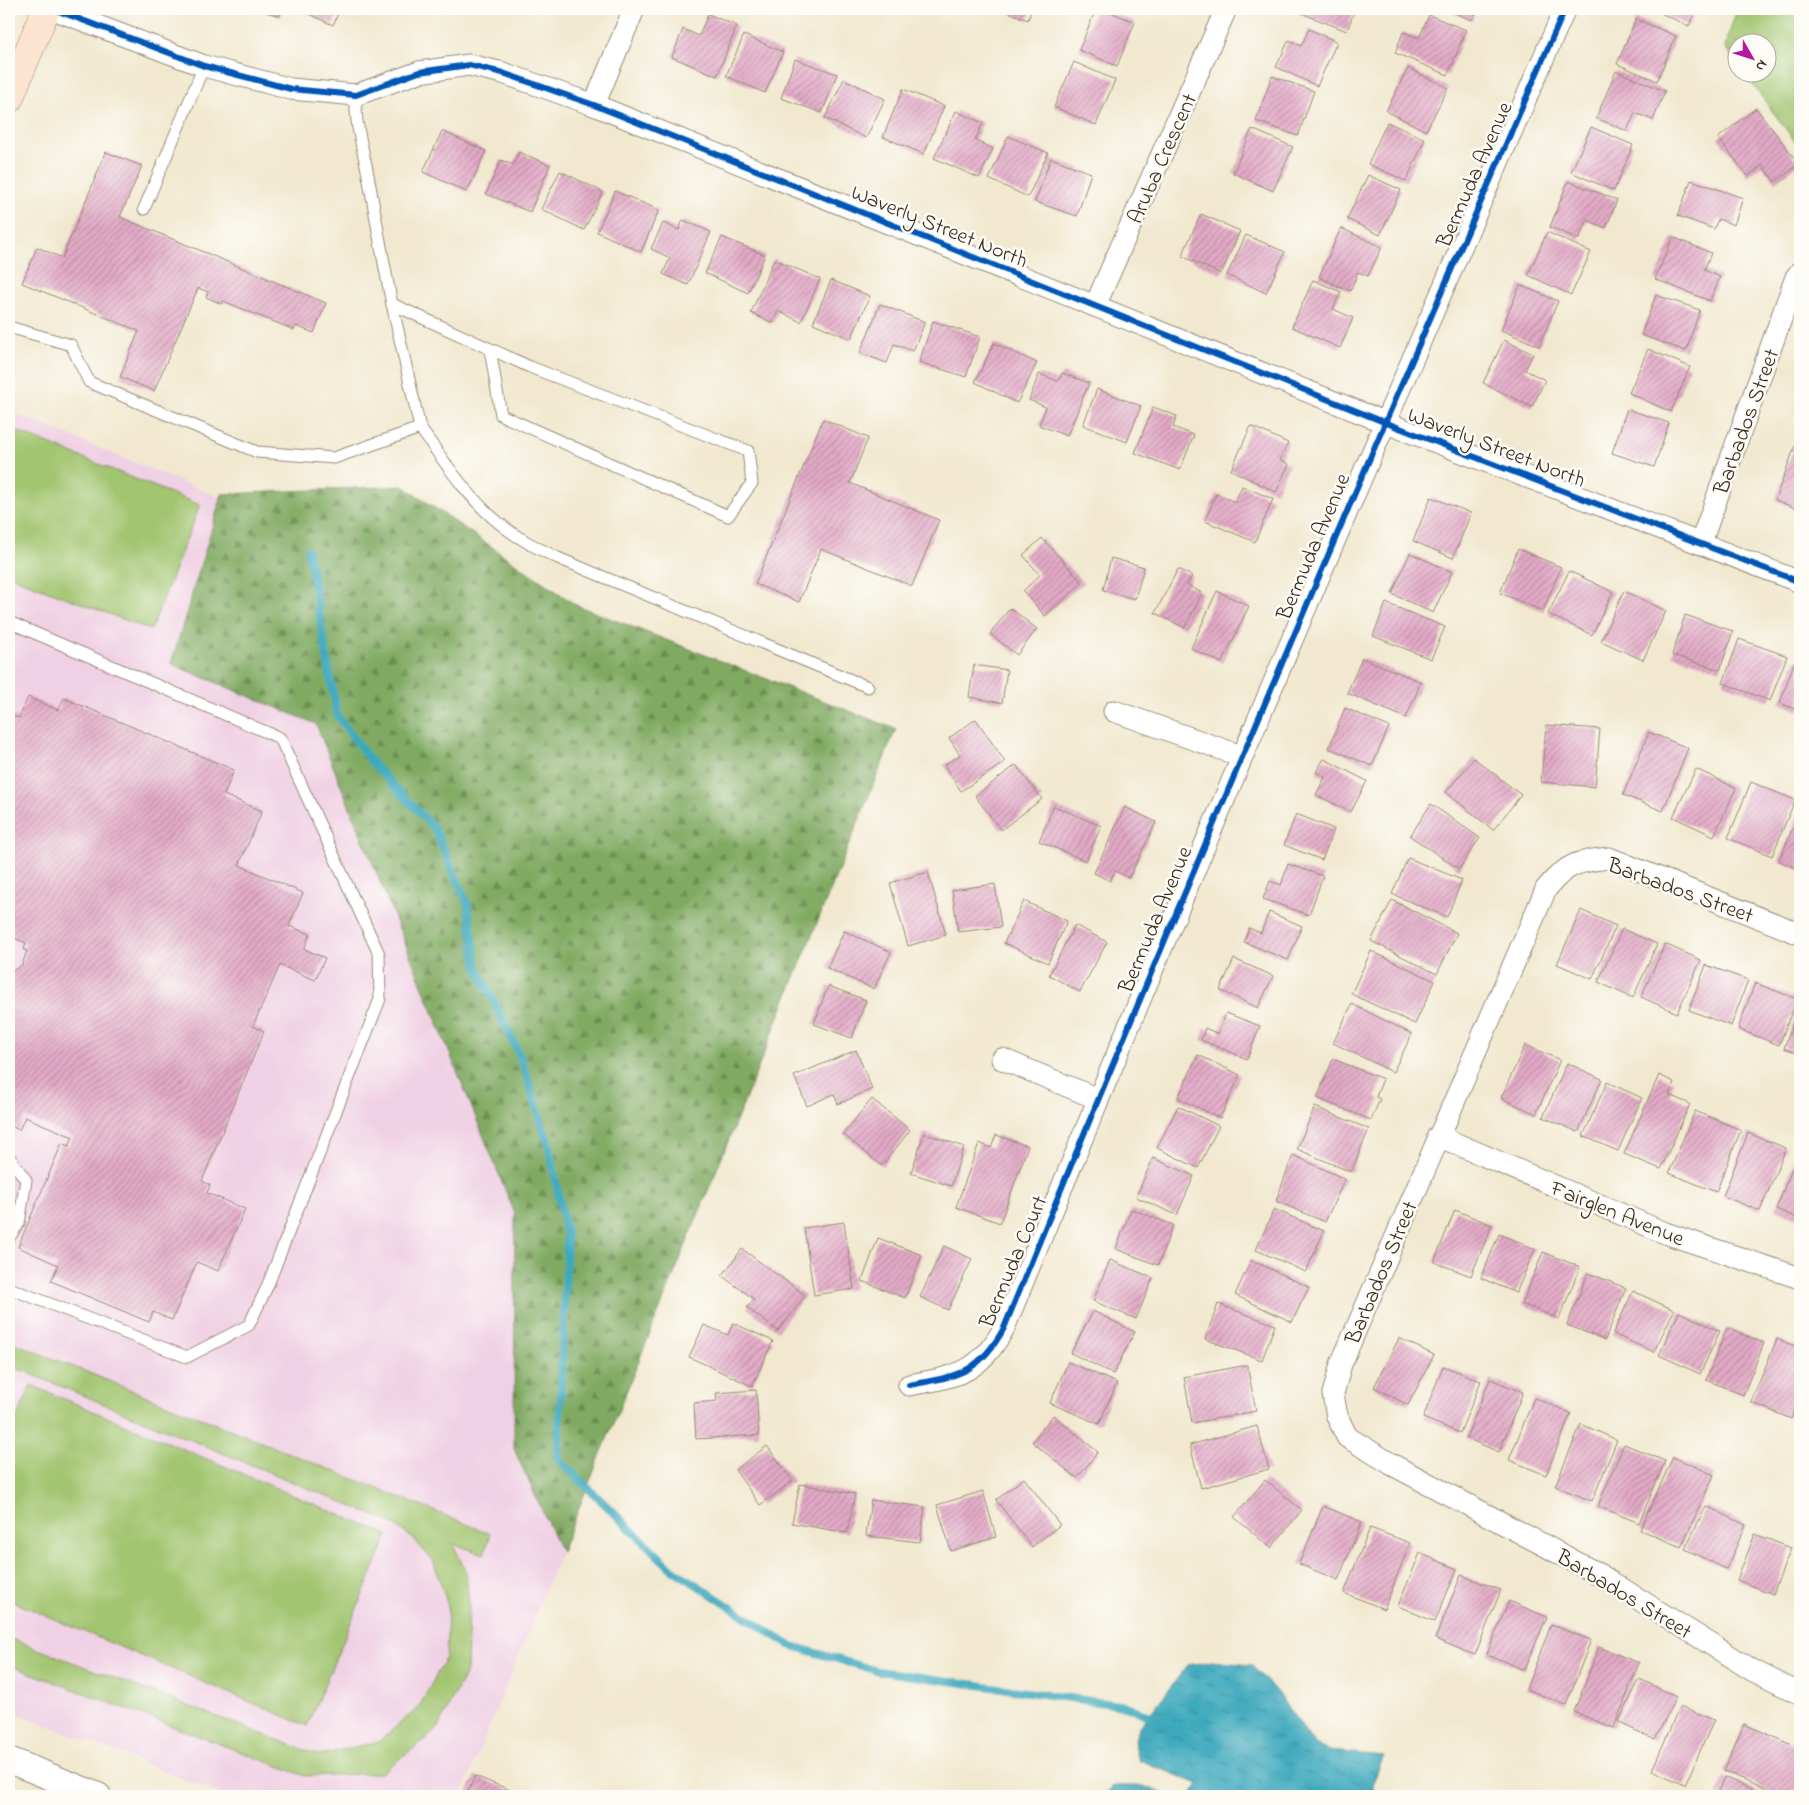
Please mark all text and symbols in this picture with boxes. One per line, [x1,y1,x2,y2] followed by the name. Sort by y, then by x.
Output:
[1726,32,1776,82] north arrow
[1750,55,1772,76] text: N
[1121,88,1207,230] street label: Aruba Crescent
[1429,97,1522,254] street label: Bermuda Avenue
[845,178,1032,279] street label: Waverly Street North
[1706,344,1789,500] street label: Barbados Street
[1402,400,1589,498] street label: Waverly Street North
[1269,469,1360,626] street label: Bermuda Avenue
[1111,842,1202,999] street label: Bermuda Avenue
[1602,850,1758,933] street label: Barbados Street
[1544,1173,1689,1257] street label: Fairglen Avenue
[972,1190,1057,1334] street label: Bermuda Court
[1338,1196,1428,1351] street label: Barbados Street
[1549,1542,1698,1649] street label: Barbados Street

